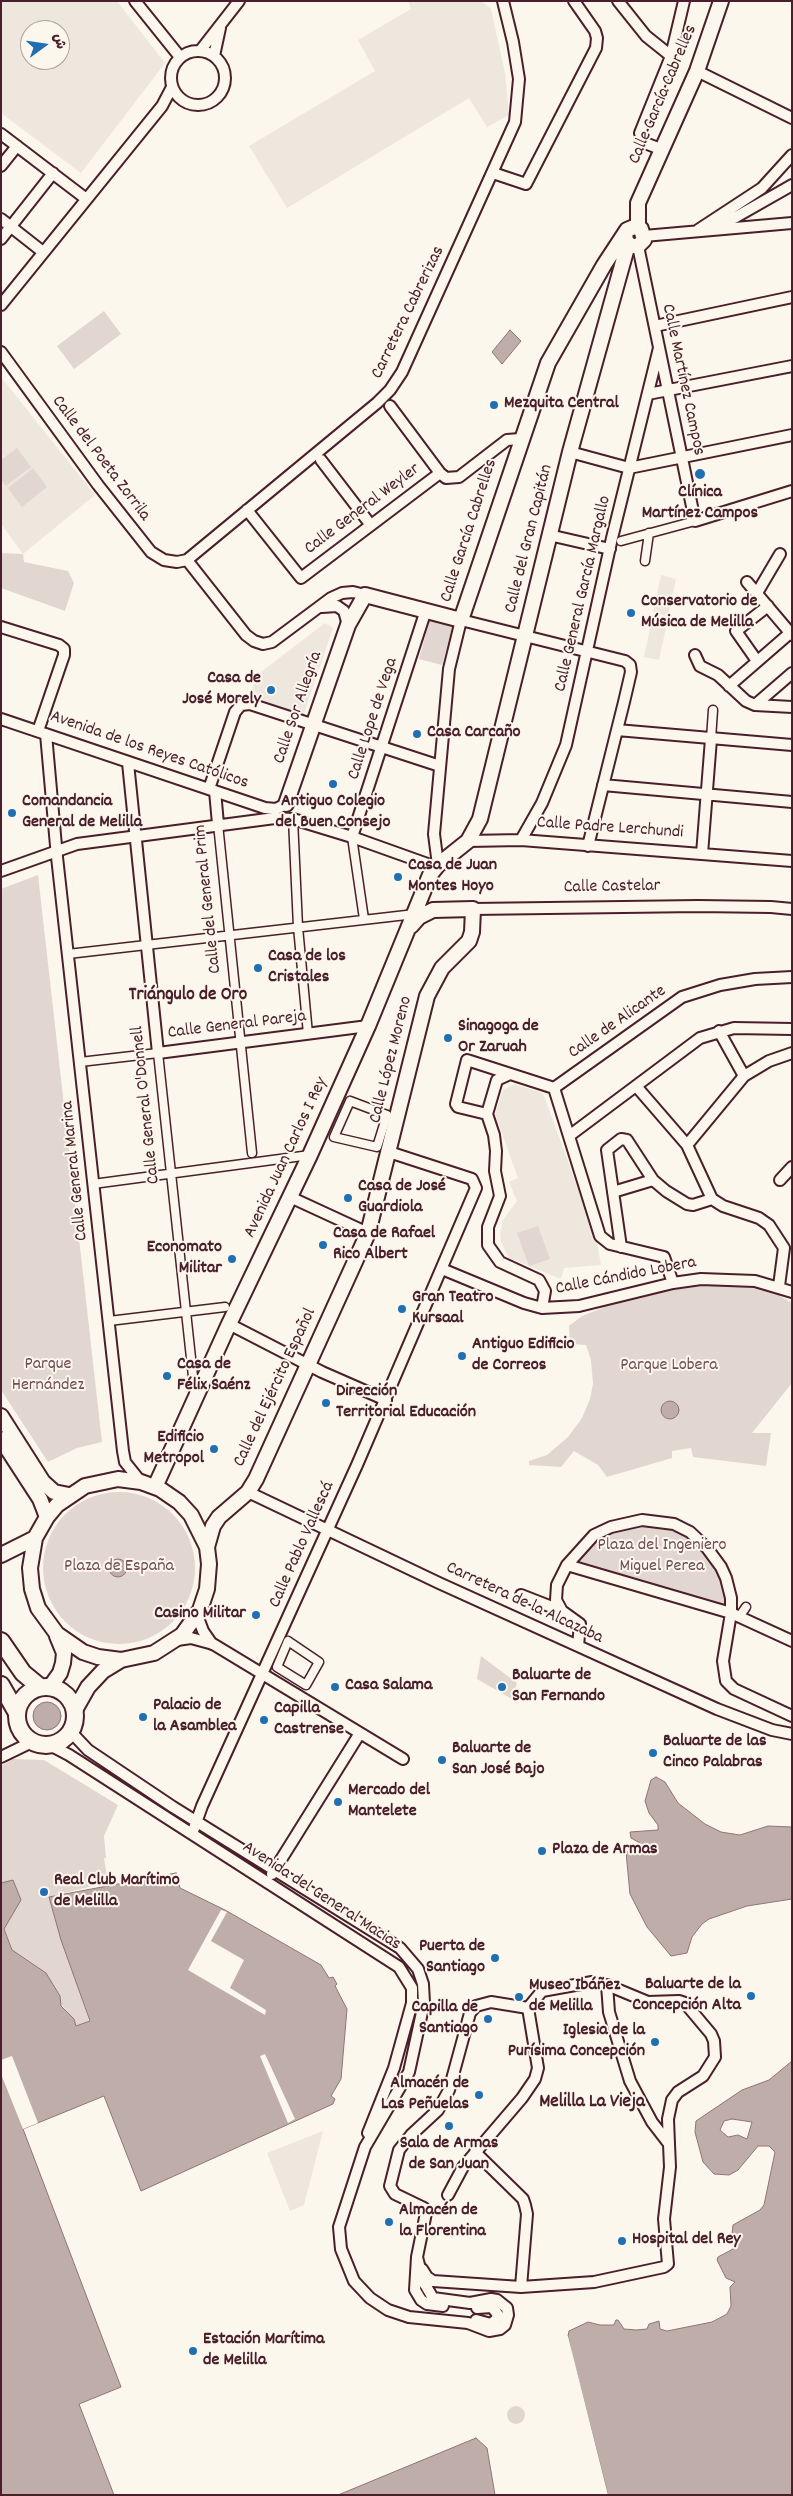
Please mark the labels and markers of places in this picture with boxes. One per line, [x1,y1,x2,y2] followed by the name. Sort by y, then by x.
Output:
[504,394,619,416] place label: Mezquita Central
[488,399,500,411] marker: Mezquita Central
[693,467,707,481] marker: Clínica Martínez Campos
[642,483,758,526] place label: Clínica Martínez Campos
[641,592,757,634] place label: Conservatorio de Música de Melilla
[625,607,637,619] marker: Conservatorio de Música de Melilla
[182,669,261,712] place label: Casa de José Morely
[265,684,277,696] marker: Casa de José Morely
[427,723,520,745] place label: Casa Carcaño
[411,728,423,740] marker: Casa Carcaño
[327,778,339,790] marker: Antiguo Colegio del Buen Consejo
[22,792,142,834] place label: Comandancia General de Melilla
[276,792,390,834] place label: Antiguo Colegio del Buen Consejo
[6,807,18,819] marker: Comandancia General de Melilla
[408,856,497,899] place label: Casa de Juan Montes Hoyo
[392,871,404,883] marker: Casa de Juan Montes Hoyo
[268,947,346,990] place label: Casa de los Cristales
[252,962,264,974] marker: Casa de los Cristales
[458,1017,539,1060] place label: Sinagoga de Or Zaruah
[442,1032,454,1044] marker: Sinagoga de Or Zaruah
[358,1177,446,1220] place label: Casa de José Guardiola
[342,1192,354,1204] marker: Casa de José Guardiola
[333,1224,435,1266] place label: Casa de Rafael Rico Albert
[147,1238,222,1280] place label: Economato Militar
[317,1239,329,1251] marker: Casa de Rafael Rico Albert
[226,1253,238,1265] marker: Economato Militar
[412,1288,494,1330] place label: Gran Teatro Kursaal
[396,1303,408,1315] marker: Gran Teatro Kursaal
[472,1335,575,1378] place label: Antiguo Edificio de Correos
[456,1350,468,1362] marker: Antiguo Edificio de Correos
[177,1355,250,1398] place label: Casa de Félix Saénz
[161,1370,173,1382] marker: Casa de Félix Saénz
[336,1382,476,1425] place label: Dirección Territorial Educación
[320,1397,332,1409] marker: Dirección Territorial Educación
[144,1428,204,1470] place label: Edificio Metropol
[208,1443,220,1455] marker: Edificio Metropol
[154,1604,246,1626] place label: Casino Militar
[250,1609,262,1621] marker: Casino Militar
[512,1666,605,1708] place label: Baluarte de San Fernando
[345,1676,432,1698] place label: Casa Salama
[329,1681,341,1693] marker: Casa Salama
[496,1681,508,1693] marker: Baluarte de San Fernando
[153,1696,237,1738] place label: Palacio de la Asamblea
[274,1699,344,1742] place label: Capilla Castrense
[137,1711,149,1723] marker: Palacio de la Asamblea
[258,1714,270,1726] marker: Capilla Castrense
[663,1732,767,1775] place label: Baluarte de las Cinco Palabras
[452,1739,545,1782] place label: Baluarte de San José Bajo
[647,1747,659,1759] marker: Baluarte de las Cinco Palabras
[436,1754,448,1766] marker: Baluarte de San José Bajo
[348,1781,430,1824] place label: Mercado del Mantelete
[332,1796,344,1808] marker: Mercado del Mantelete
[552,1840,658,1862] place label: Plaza de Armas
[536,1845,548,1857] marker: Plaza de Armas
[54,1871,180,1914] place label: Real Club Marítimo de Melilla
[38,1886,50,1898] marker: Real Club Marítimo de Melilla
[419,1937,485,1980] place label: Puerta de Santiago
[489,1952,501,1964] marker: Puerta de Santiago
[632,1975,741,2018] place label: Baluarte de la Concepción Alta
[529,1976,620,2018] place label: Museo Ibáñez de Melilla
[745,1990,757,2002] marker: Baluarte de la Concepción Alta
[513,1991,525,2003] marker: Museo Ibáñez de Melilla
[412,1998,478,2040] place label: Capilla de Santiago
[482,2013,494,2025] marker: Capilla de Santiago
[508,2021,645,2064] place label: Iglesia de la Purísima Concepción
[649,2036,661,2048] marker: Iglesia de la Purísima Concepción
[381,2074,469,2116] place label: Almacén de Las Peñuelas
[473,2089,485,2101] marker: Almacén de Las Peñuelas
[443,2120,455,2132] marker: Sala de Armas de San Juan
[400,2134,498,2176] place label: Sala de Armas de San Juan
[399,2201,486,2244] place label: Almacén de la Florentina
[383,2216,395,2228] marker: Almacén de la Florentina
[632,2230,741,2252] place label: Hospital del Rey
[616,2235,628,2247] marker: Hospital del Rey
[203,2330,325,2372] place label: Estación Marítima de Melilla
[187,2345,199,2357] marker: Estación Marítima de Melilla

